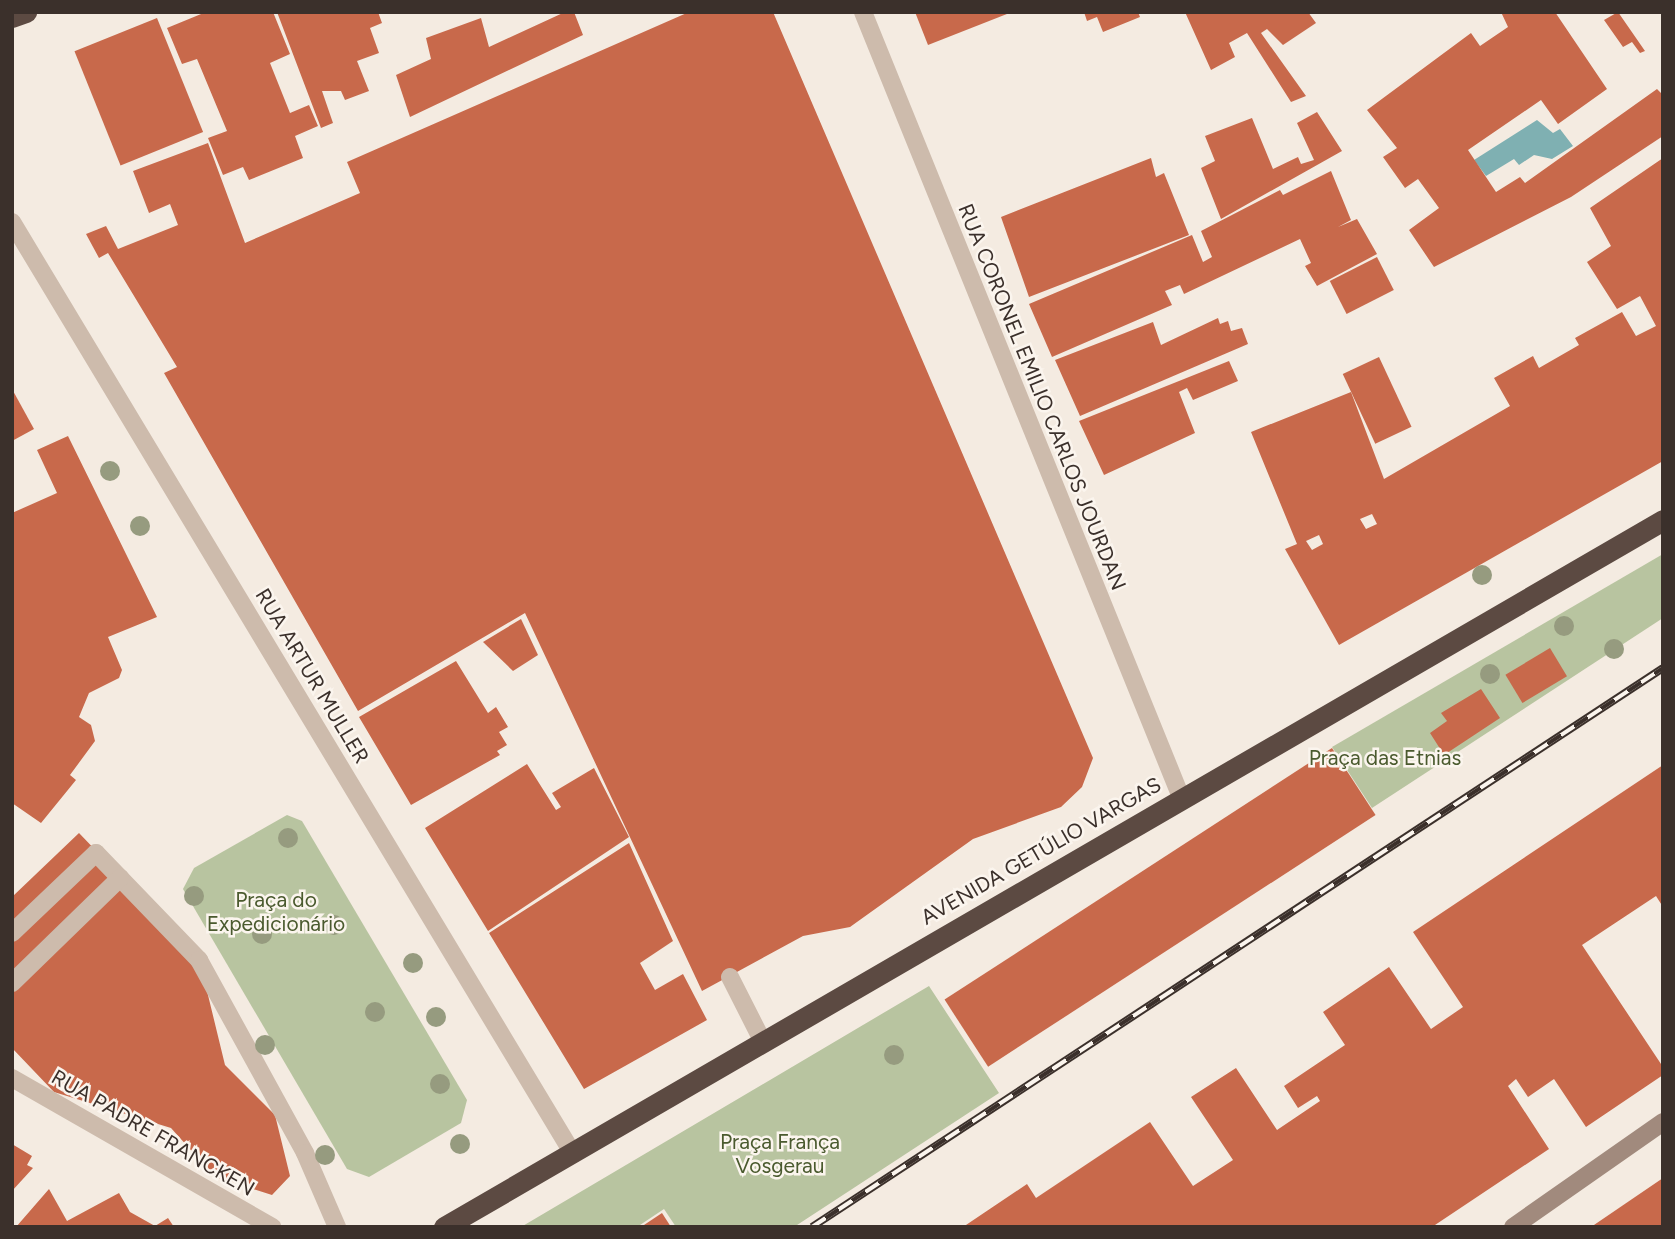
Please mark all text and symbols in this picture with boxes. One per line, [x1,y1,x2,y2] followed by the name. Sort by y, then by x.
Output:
[953,200,1131,594] street label: RUA CORONEL EMILIO CARLOS JOURDAN
[250,584,374,768] street label: RUA ARTUR MULLER
[1309,745,1461,771] park label: Praça das Etnias
[917,772,1165,930] street label: AVENIDA GETÚLIO VARGAS
[207,887,345,937] park label: Praça do Expedicionário
[47,1064,259,1202] street label: RUA PADRE FRANCKEN
[720,1129,840,1179] park label: Praça França Vosgerau

